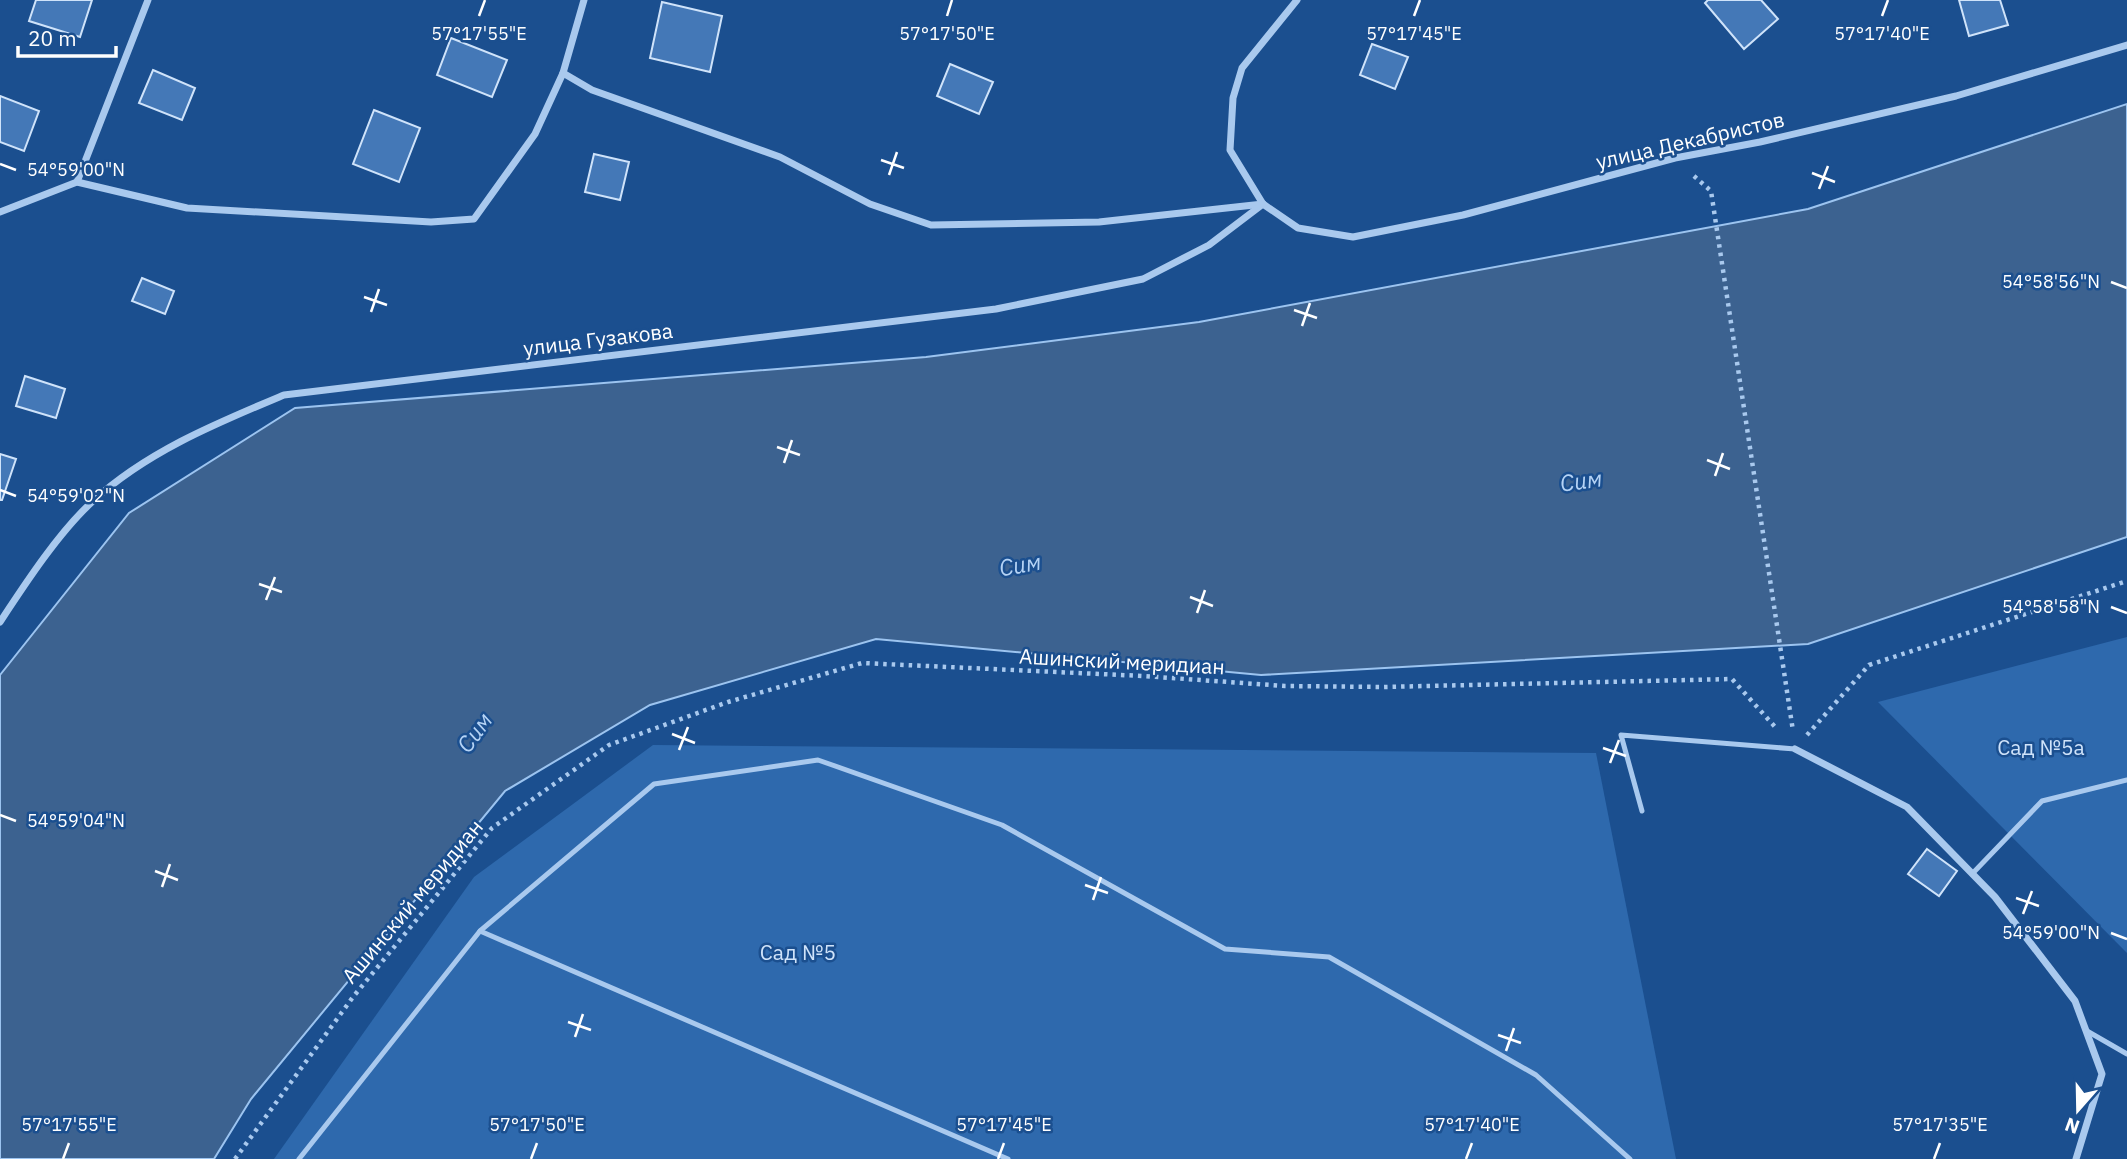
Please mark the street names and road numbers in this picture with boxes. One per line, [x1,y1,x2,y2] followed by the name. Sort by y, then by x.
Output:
[1593,105,1787,175] street label: улица Декабристов
[522,316,674,362] street label: улица Гузакова
[1019,642,1225,680] street label: Ашинский меридиан
[335,813,489,989] street label: Ашинский меридиан

